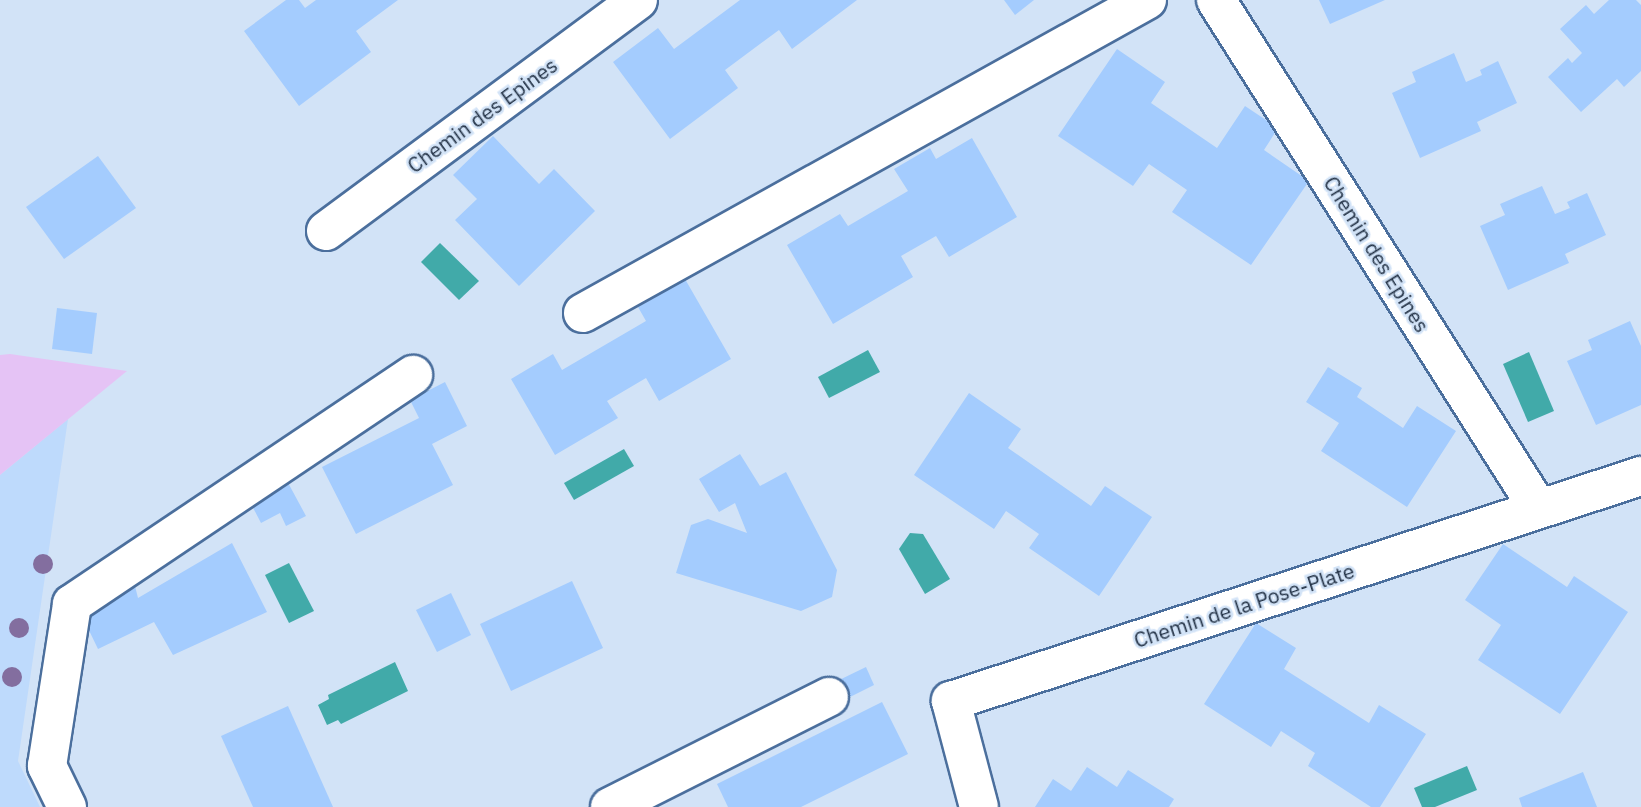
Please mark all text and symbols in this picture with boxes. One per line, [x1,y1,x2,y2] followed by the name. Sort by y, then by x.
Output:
[402,52,562,178] street label: Chemin des Epines
[1319,171,1435,337] street label: Chemin des Epines
[1131,557,1357,653] street label: Chemin de la Pose-Plate

